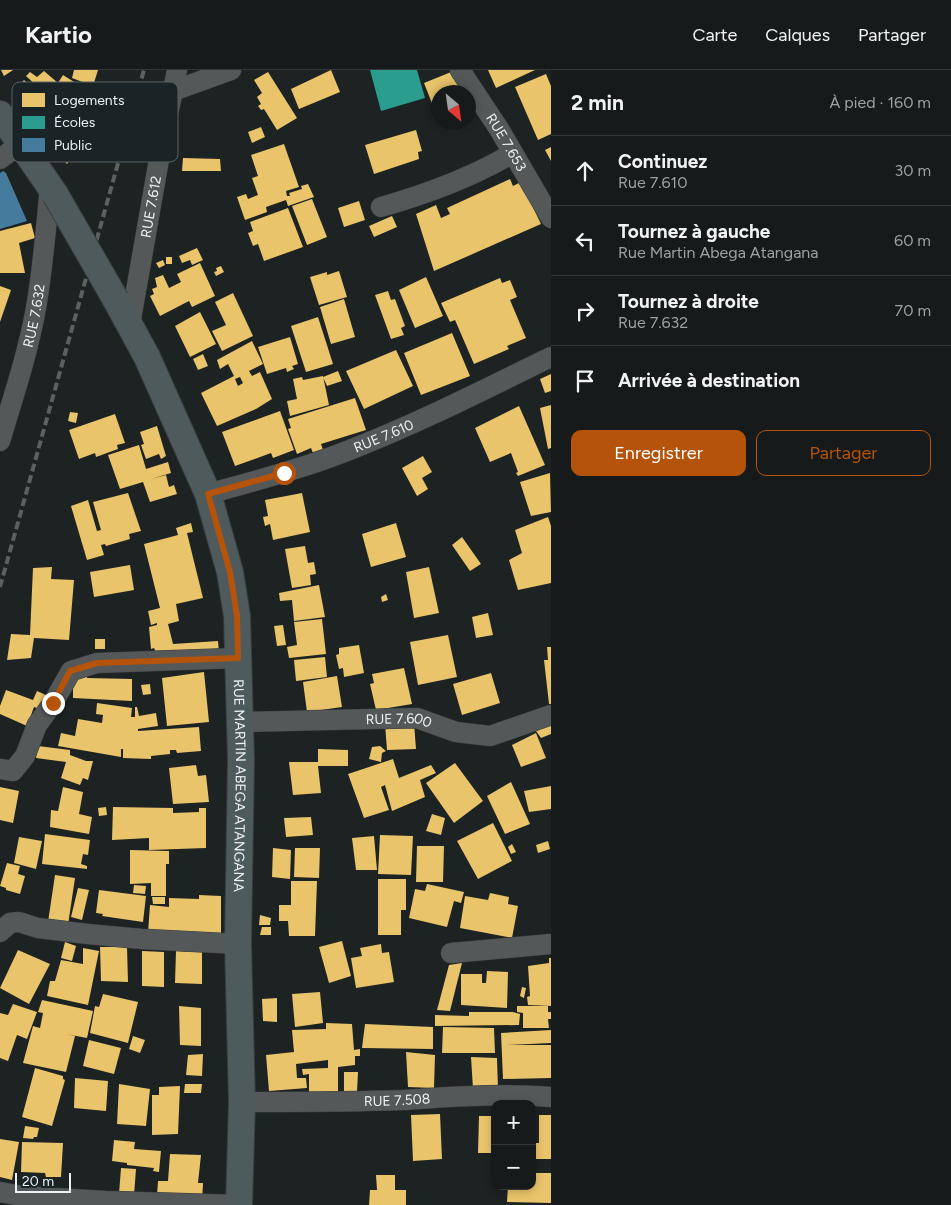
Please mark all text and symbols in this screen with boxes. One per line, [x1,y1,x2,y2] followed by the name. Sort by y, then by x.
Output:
[25,20,92,49] text: Kartio
[692,24,737,46] text: Carte
[765,24,830,46] text: Calques
[858,24,926,46] text: Partager
[12,82,178,162] legend
[431,85,476,130] north arrow
[571,90,624,115] text: 2 min
[54,92,124,109] text: Logements
[829,93,931,112] text: À pied · 160 m
[483,110,530,174] street label: RUE 7.653
[54,114,95,131] text: Écoles
[54,137,92,154] text: Public
[618,150,707,173] text: Continuez
[571,157,599,185] icon: ahead
[894,161,931,180] text: 30 m
[618,173,687,192] text: Rue 7.610
[137,175,164,239] street label: RUE 7.612
[618,220,770,243] text: Tournez à gauche
[571,227,599,255] icon: left
[894,231,931,250] text: 60 m
[618,243,818,262] text: Rue Martin Abega Atangana
[19,283,48,349] street label: RUE 7.632
[618,290,759,313] text: Tournez à droite
[571,297,599,325] icon: right
[895,301,931,320] text: 70 m
[618,313,688,332] text: Rue 7.632
[571,367,599,395] icon: arrive
[618,369,800,392] text: Arrivée à destination
[351,416,416,456] street label: RUE 7.610
[571,430,746,476] button: Enregistrer
[756,430,931,476] button: Partager
[273,462,296,485] route start
[230,679,250,893] street label: RUE MARTIN ABEGA ATANGANA
[42,692,65,715] route end
[365,709,434,731] street label: RUE 7.600
[364,1090,431,1110] street label: RUE 7.508
[491,1100,536,1190] map controls
[491,1100,536,1145] button: +
[491,1145,536,1190] button: −
[15,1170,71,1193] scale bar
[22,1173,54,1190] text: 20 m

